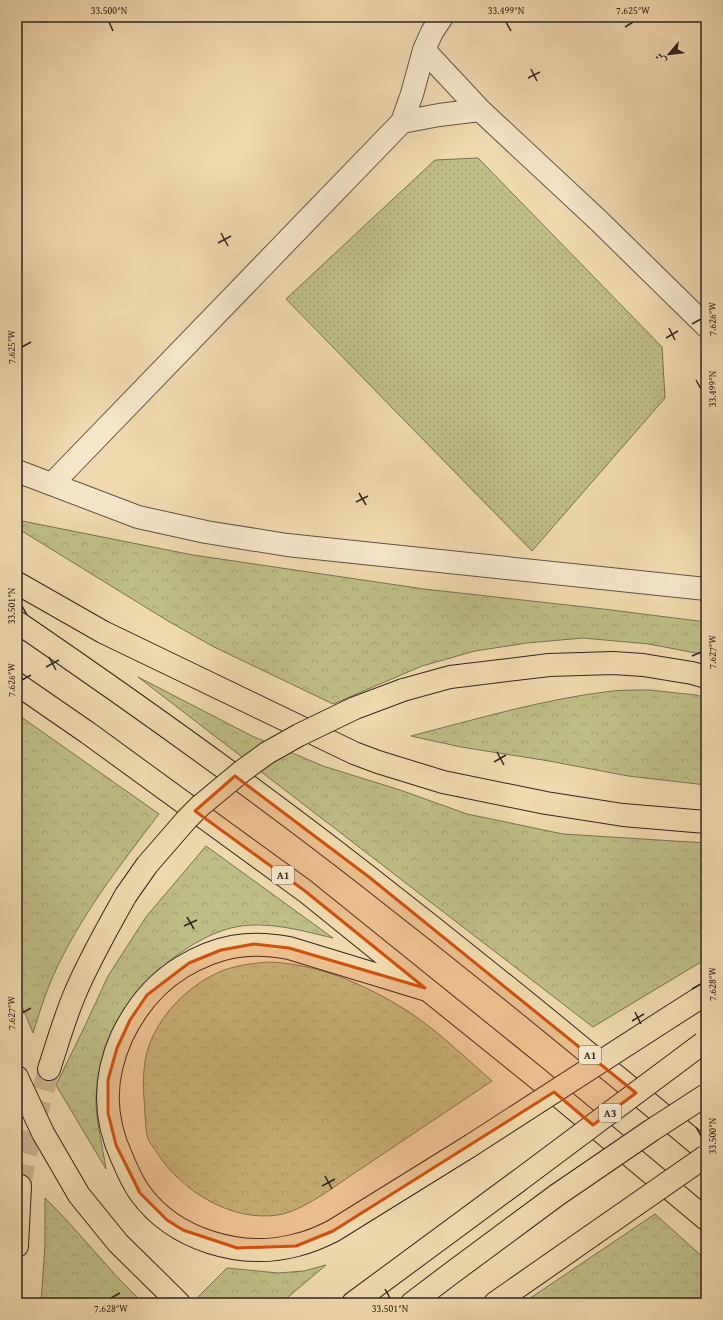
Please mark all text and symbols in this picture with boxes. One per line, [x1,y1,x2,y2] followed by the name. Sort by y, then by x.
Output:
[91,3,128,18] text: 33.500°N
[488,3,525,18] text: 33.499°N
[616,3,650,18] text: 7.625°W
[649,34,689,74] north arrow
[651,50,670,67] text: ش
[705,302,720,336] text: 7.626°W
[4,330,19,364] text: 7.625°W
[705,370,720,407] text: 33.499°N
[4,587,19,624] text: 33.501°N
[705,635,720,669] text: 7.627°W
[4,663,19,697] text: 7.626°W
[272,866,294,884] road number: A1
[705,967,720,1001] text: 7.628°W
[4,996,19,1030] text: 7.627°W
[579,1046,601,1064] road number: A1
[599,1104,621,1122] road number: A3
[705,1117,720,1154] text: 33.500°N
[94,1301,128,1316] text: 7.628°W
[372,1301,409,1316] text: 33.501°N

